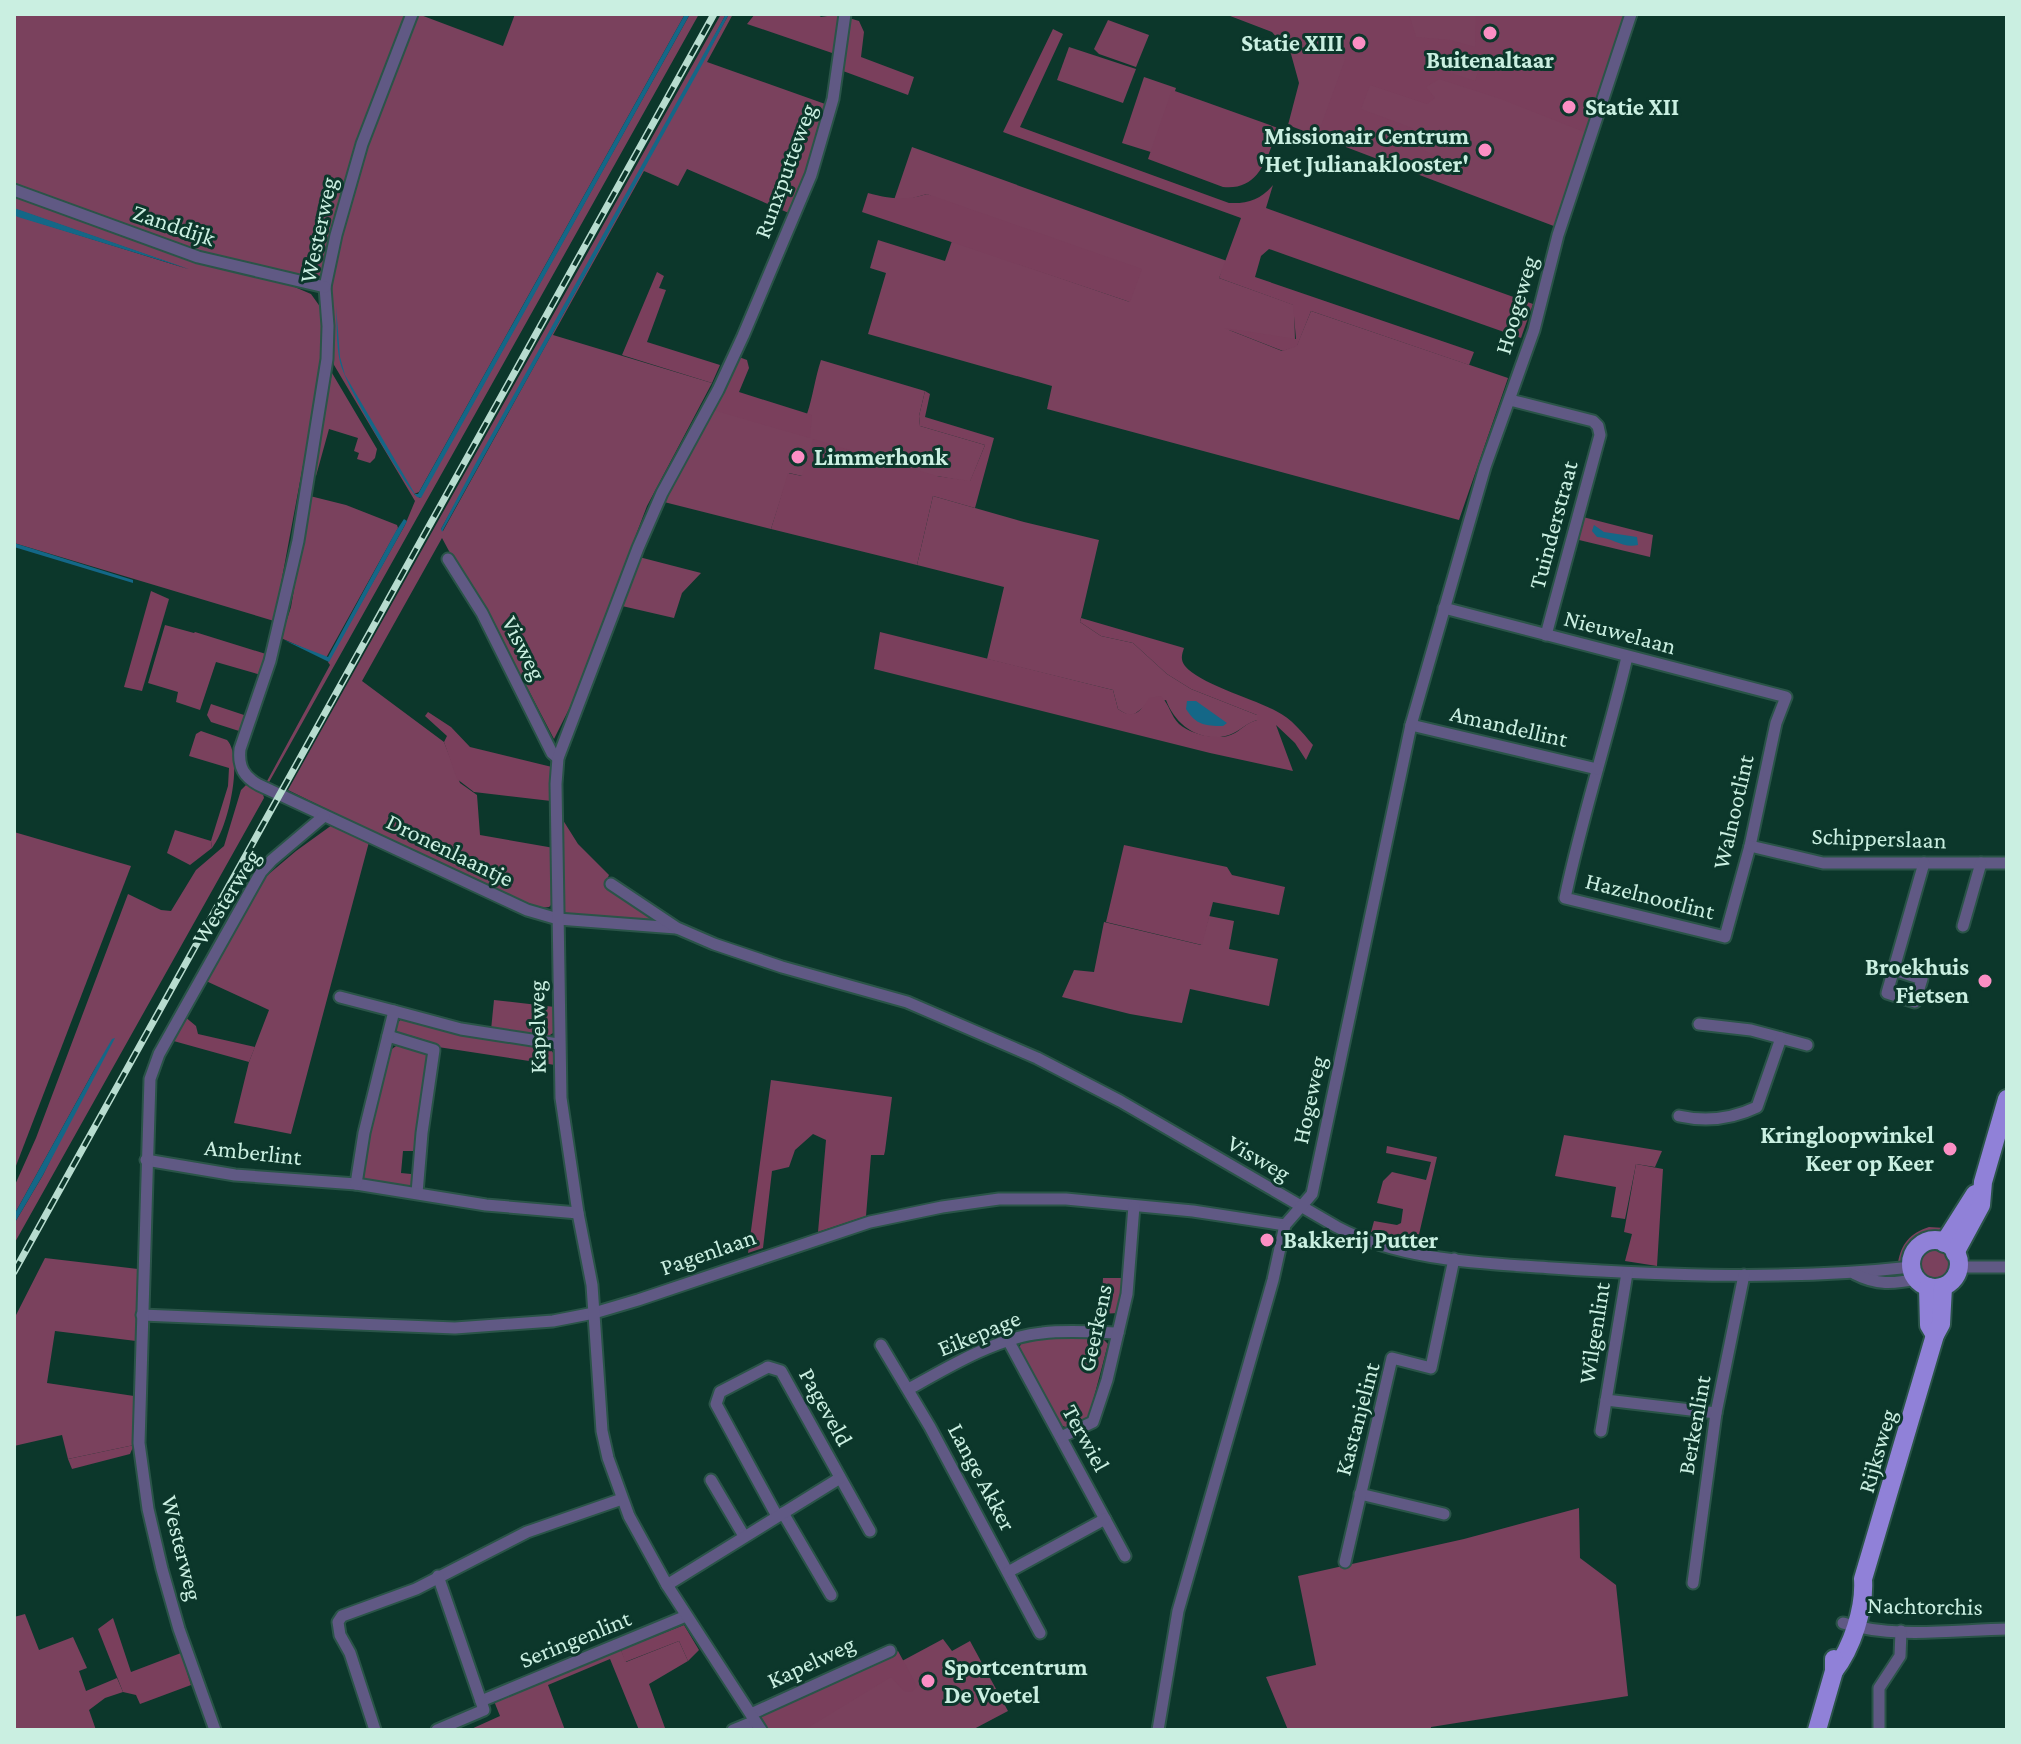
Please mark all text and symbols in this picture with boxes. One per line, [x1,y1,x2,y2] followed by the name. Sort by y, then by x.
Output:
[1481,24,1499,42] marker: Buitenaltaar
[1241,29,1343,56] place label: Statie XIII
[1350,34,1368,52] marker: Statie XIII
[1426,46,1554,73] place label: Buitenaltaar
[1585,93,1679,120] place label: Statie XII
[1560,98,1578,116] marker: Statie XII
[748,100,821,242] street label: Runxputteweg
[1258,122,1470,177] place label: Missionair Centrum 'Het Julianaklooster'
[1476,141,1494,159] marker: Missionair Centrum 'Het Julianaklooster'
[293,174,342,285] street label: Westerweg
[129,198,219,251] street label: Zanddijk
[1489,252,1543,357] street label: Hoogeweg
[814,443,949,470] place label: Limmerhonk
[789,448,807,466] marker: Limmerhonk
[1522,457,1583,592] street label: Tuinderstraat
[1561,604,1679,659] street label: Nieuwelaan
[497,611,552,685] street label: Visweg
[1448,699,1572,752] street label: Amandellint
[1706,751,1759,872] street label: Walnootlint
[382,807,518,892] street label: Dronenlaantje
[1811,822,1947,853] street label: Schipperslaan
[186,844,266,949] street label: Westerweg
[1583,866,1718,925] street label: Hazelnootlint
[1865,953,1969,1008] place label: Broekhuis Fietsen
[1976,972,1994,990] marker: Broekhuis Fietsen
[522,980,551,1074] street label: Kapelweg
[1286,1053,1331,1146] street label: Hogeweg
[1760,1121,1934,1176] place label: Kringloopwinkel Keer op Keer
[1223,1129,1296,1187] street label: Visweg
[203,1133,304,1170] street label: Amberlint
[1941,1140,1959,1158] marker: Kringloopwinkel Keer op Keer
[657,1223,759,1280] street label: Pagenlaan
[1283,1226,1439,1254] place label: Bakkerij Putter
[1258,1231,1276,1249] marker: Bakkerij Putter
[1572,1279,1615,1386] street label: Wilgenlint
[1072,1282,1117,1374] street label: Geerkens
[933,1304,1024,1361] street label: Eikepage
[1328,1358,1385,1478] street label: Kastanjelint
[794,1363,859,1451] street label: Pageveld
[1672,1372,1716,1477] street label: Berkenlint
[1057,1400,1116,1476] street label: Terwiel
[1852,1406,1901,1496] street label: Rijksweg
[943,1418,1022,1536] street label: Lange Akker
[156,1492,209,1604] street label: Westerweg
[1867,1591,1983,1620] street label: Nachtorchis
[515,1604,635,1673] street label: Seringenlint
[763,1629,859,1694] street label: Kapelweg
[944,1653,1088,1708] place label: Sportcentrum De Voetel
[919,1672,937,1690] marker: Sportcentrum De Voetel

